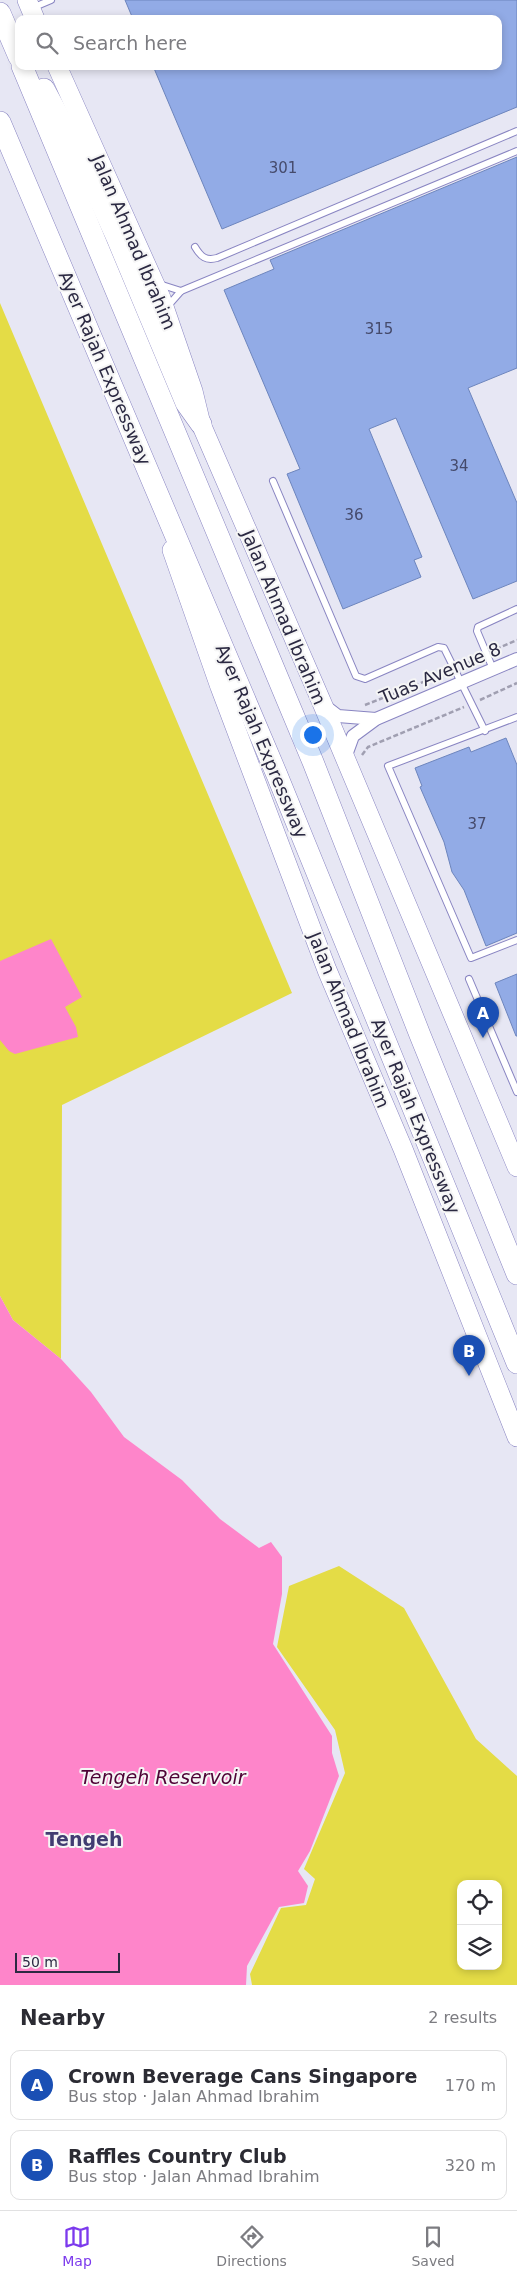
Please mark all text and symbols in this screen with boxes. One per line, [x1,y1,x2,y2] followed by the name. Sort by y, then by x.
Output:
[15,15,502,70] search box
[33,29,61,57] icon: search
[73,32,187,54] text: Search here
[87,150,180,333] street label: Jalan Ahmad Ibrahim
[269,159,297,177] house number: 301
[55,268,156,469] street label: Ayer Rajah Expressway
[365,320,393,338] house number: 315
[449,457,469,475] house number: 34
[344,506,364,524] house number: 36
[237,525,330,708] street label: Jalan Ahmad Ibrahim
[375,638,504,708] street label: Tuas Avenue 8
[212,641,313,842] street label: Ayer Rajah Expressway
[300,722,326,748] your location
[467,815,487,833] house number: 37
[304,928,394,1111] street label: Jalan Ahmad Ibrahim
[467,997,499,1038] pin: A
[367,1015,465,1217] street label: Ayer Rajah Expressway
[453,1335,485,1376] pin: B
[80,1766,247,1788] water label: Tengeh Reservoir
[46,1828,122,1850] district label: Tengeh
[457,1880,502,1970] map controls
[457,1880,502,1925] button: locate
[457,1925,502,1970] button: layers
[15,1950,120,1973] scale bar
[22,1954,58,1970] text: 50 m
[20,2006,105,2030] text: Nearby
[428,2008,497,2027] text: 2 results
[68,2065,417,2087] text: Crown Beverage Cans Singapore
[31,2076,43,2095] text: A
[445,2076,496,2095] text: 170 m
[68,2087,320,2106] text: Bus stop · Jalan Ahmad Ibrahim
[68,2145,287,2167] text: Raffles Country Club
[31,2156,43,2175] text: B
[445,2156,496,2175] text: 320 m
[68,2167,320,2186] text: Bus stop · Jalan Ahmad Ibrahim
[62,2223,92,2269] tab: Map
[216,2223,287,2269] tab: Directions
[411,2223,455,2269] tab: Saved

